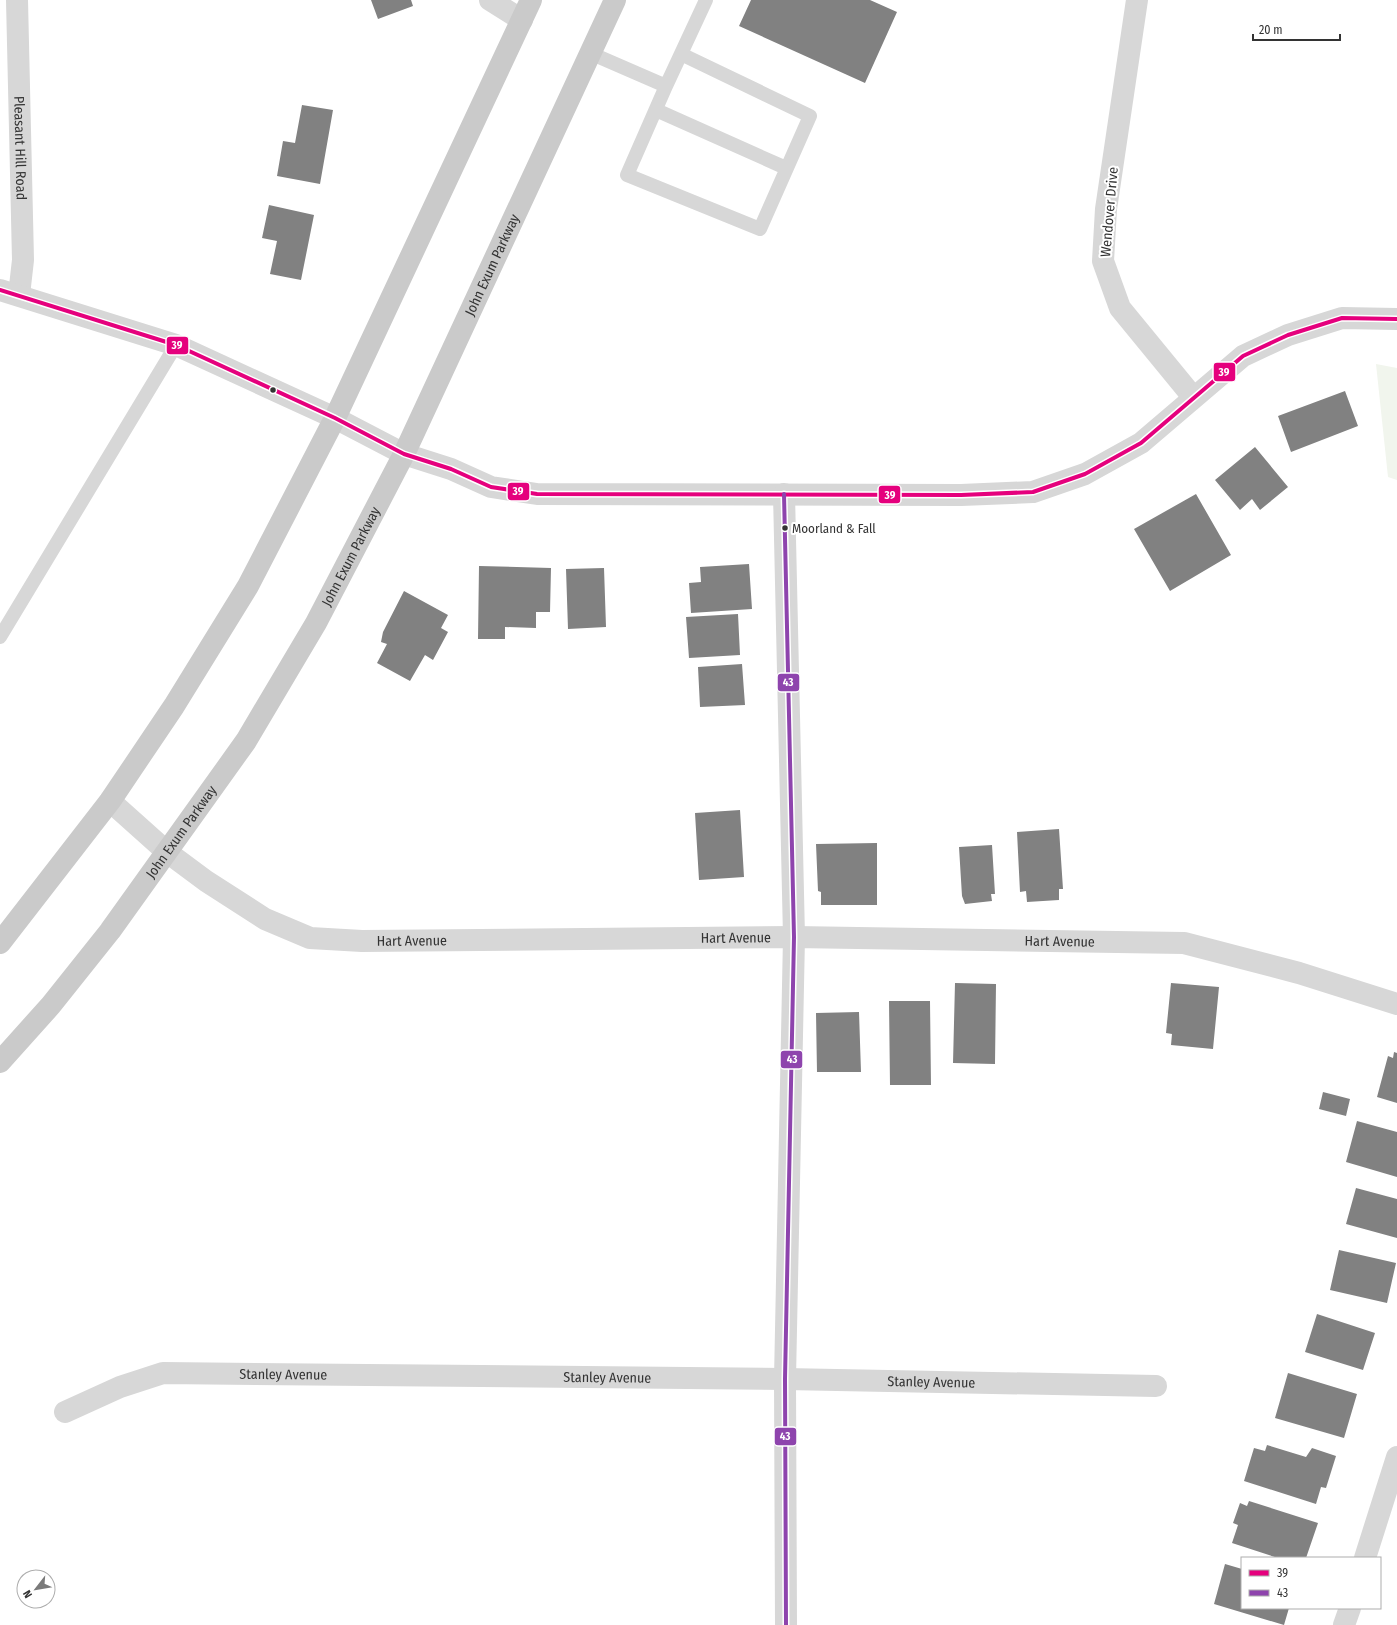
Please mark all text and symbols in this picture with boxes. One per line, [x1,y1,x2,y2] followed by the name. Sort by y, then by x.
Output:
[1253,16,1340,42] scale bar
[1259,23,1283,37] text: 20 m
[10,96,30,200] street label: Pleasant Hill Road
[1097,166,1122,258] street label: Wendover Drive
[461,211,524,319] street label: John Exum Parkway
[166,336,189,355] line badge: 39
[171,339,183,352] text: 39
[1213,362,1236,382] line badge: 39
[1218,366,1230,379] text: 39
[268,385,278,395] unlabelled marker
[507,482,530,501] line badge: 39
[512,485,524,498] text: 39
[878,485,901,504] line badge: 39
[884,489,896,502] text: 39
[318,503,384,609] street label: John Exum Parkway
[792,521,876,536] place label: Moorland & Fall
[780,523,790,533] marker: Moorland & Fall
[777,673,800,692] line badge: 43
[783,676,793,689] text: 43
[142,782,221,882] street label: John Exum Parkway
[701,929,771,947] street label: Hart Avenue
[377,932,447,950] street label: Hart Avenue
[1024,933,1095,951] street label: Hart Avenue
[780,1050,803,1069] line badge: 43
[787,1053,797,1066] text: 43
[239,1366,327,1384] street label: Stanley Avenue
[563,1369,651,1387] street label: Stanley Avenue
[887,1373,975,1392] street label: Stanley Avenue
[774,1427,797,1446] line badge: 43
[780,1430,790,1443] text: 43
[1241,1557,1381,1609] legend
[1277,1566,1288,1580] text: 39
[16,1569,56,1609] north arrow
[1277,1586,1288,1600] text: 43
[21,1588,35,1600] text: N

